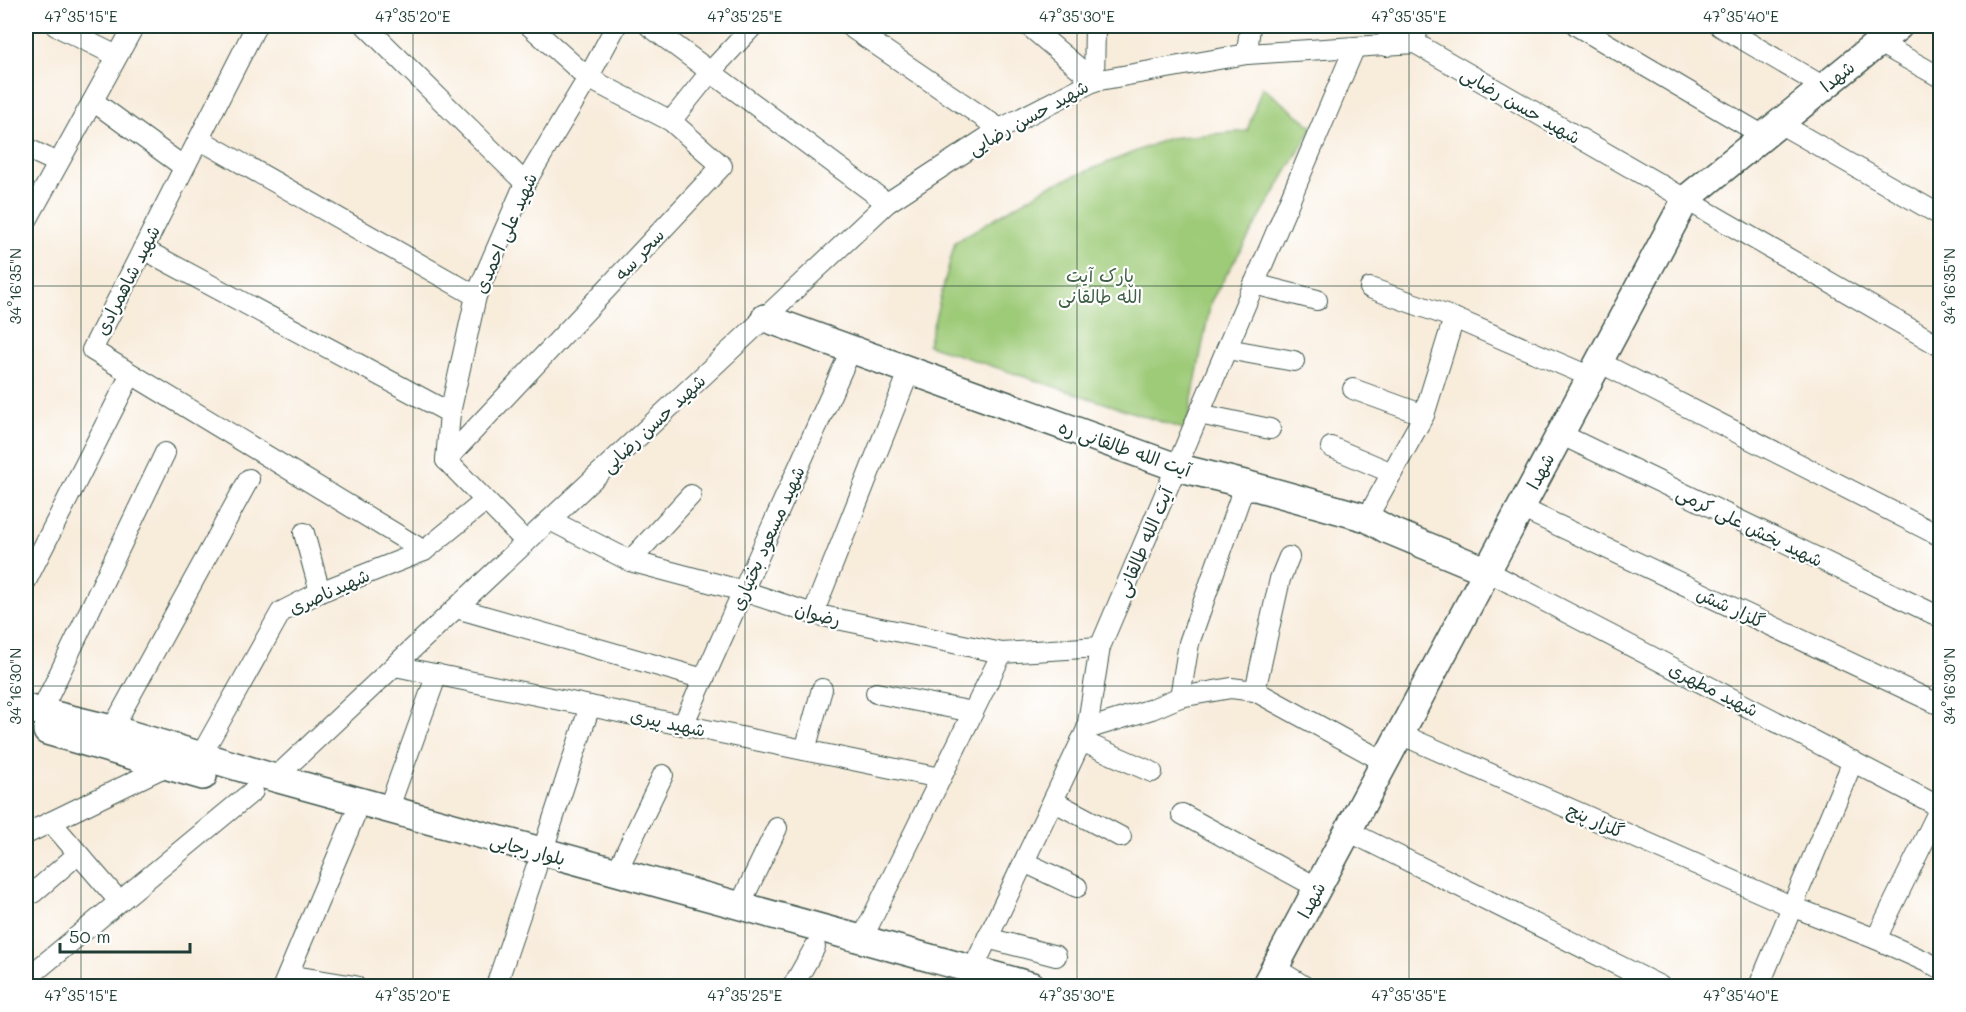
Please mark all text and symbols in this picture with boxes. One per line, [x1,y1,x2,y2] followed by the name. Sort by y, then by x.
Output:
[44,6,118,26] text: 47°35'15"E
[375,6,451,26] text: 47°35'20"E
[708,6,783,26] text: 47°35'25"E
[1039,6,1115,26] text: 47°35'30"E
[1371,6,1447,26] text: 47°35'35"E
[1703,6,1779,26] text: 47°35'40"E
[1815,55,1859,97] street label: شهدا
[1457,61,1585,149] street label: شهید حسن رضایی
[963,74,1093,160] street label: شهید حسن رضایی
[468,169,542,297] street label: شهید علی احمدی
[89,221,165,339] street label: شهید شاهمرادی
[609,223,669,285] street label: سحر سه
[5,248,25,324] text: 34°16'35"N
[1939,248,1959,324] text: 34°16'35"N
[1058,263,1142,308] park label: پارک آیت الله طالقانی
[596,368,710,478] street label: شهید حسن رضایی
[1056,414,1196,482] street label: آیت الله طالقانی ره
[1521,449,1559,493] street label: شهدا
[724,462,811,614] street label: شهید مسعود بختیاری
[1673,480,1827,572] street label: شهید بخش علی کرمی
[1110,482,1178,600] street label: آیت الله طالقانی
[285,563,373,619] street label: شهیدناصری
[1693,581,1769,633] street label: گلزار شش
[793,596,843,632] street label: رضوان
[5,648,25,724] text: 34°16'30"N
[1939,648,1959,724] text: 34°16'30"N
[1665,656,1763,722] street label: شهید مطهری
[628,702,708,743] street label: شهید پیری
[1563,797,1628,844] street label: گلزار پنج
[488,827,568,871] street label: بلوار رجایی
[1292,878,1330,922] street label: شهدا
[60,916,190,954] scale bar
[69,924,111,948] text: 50 m
[44,985,118,1005] text: 47°35'15"E
[375,985,451,1005] text: 47°35'20"E
[708,985,783,1005] text: 47°35'25"E
[1039,985,1115,1005] text: 47°35'30"E
[1371,985,1447,1005] text: 47°35'35"E
[1703,985,1779,1005] text: 47°35'40"E

